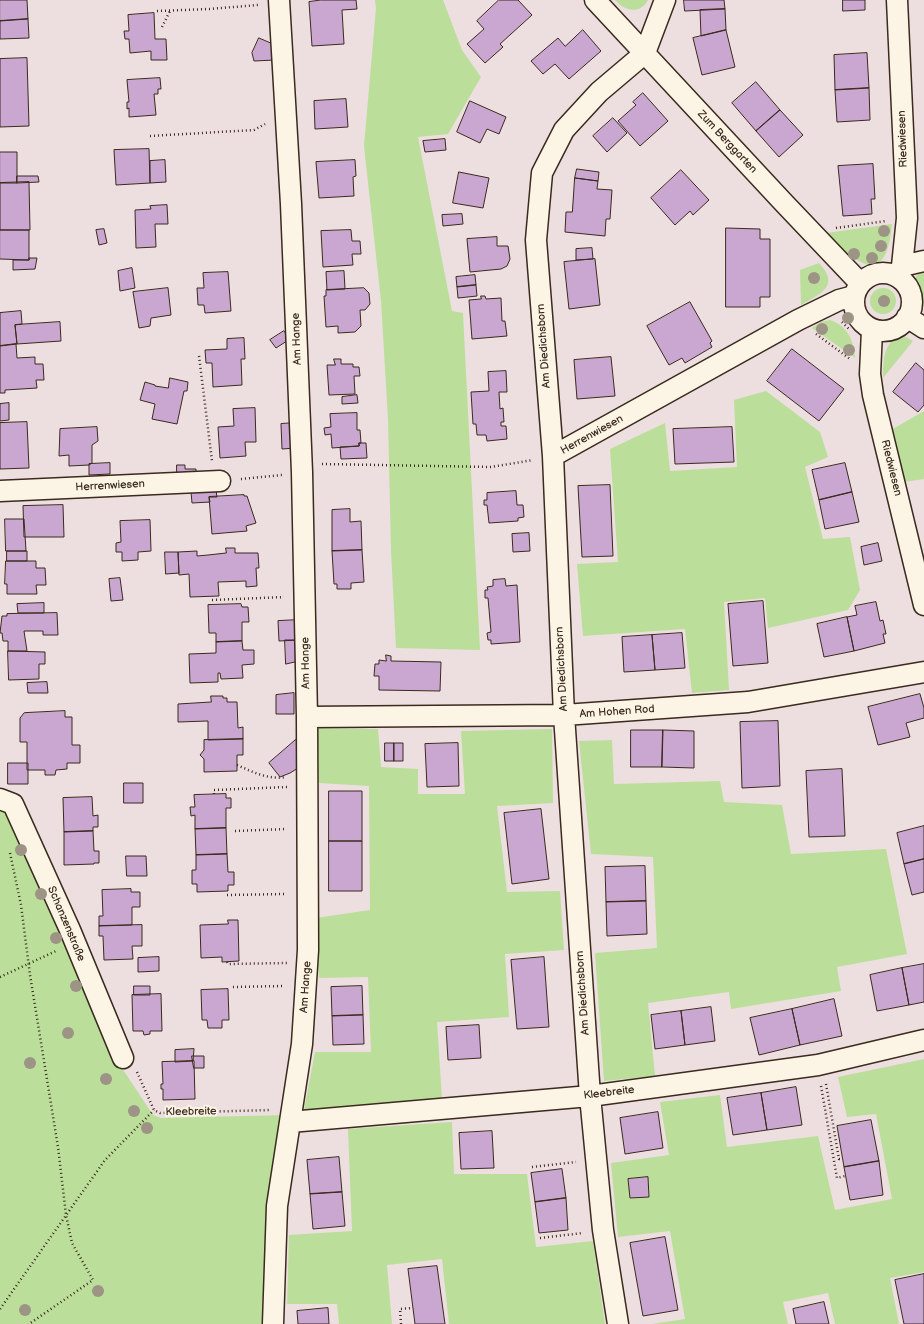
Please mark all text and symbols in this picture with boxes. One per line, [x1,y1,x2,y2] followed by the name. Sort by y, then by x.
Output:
[694,108,760,176] street label: Zum Berggarten
[895,110,911,168] street label: Riedwiesen
[534,303,554,389] street label: Am Diedichsborn
[289,313,305,365] street label: Am Hange
[558,412,626,458] street label: Herrenwiesen
[878,439,904,497] street label: Riedwiesen
[75,478,145,494] street label: Herrenwiesen
[553,626,571,712] street label: Am Diedichsborn
[299,637,313,689] street label: Am Hange
[579,703,655,721] street label: Am Hohen Rod
[44,884,88,964] street label: Schanzenstraße
[573,950,593,1036] street label: Am Diedichsborn
[298,961,314,1013] street label: Am Hange
[583,1083,635,1103] street label: Kleebreite
[165,1105,217,1119] street label: Kleebreite

